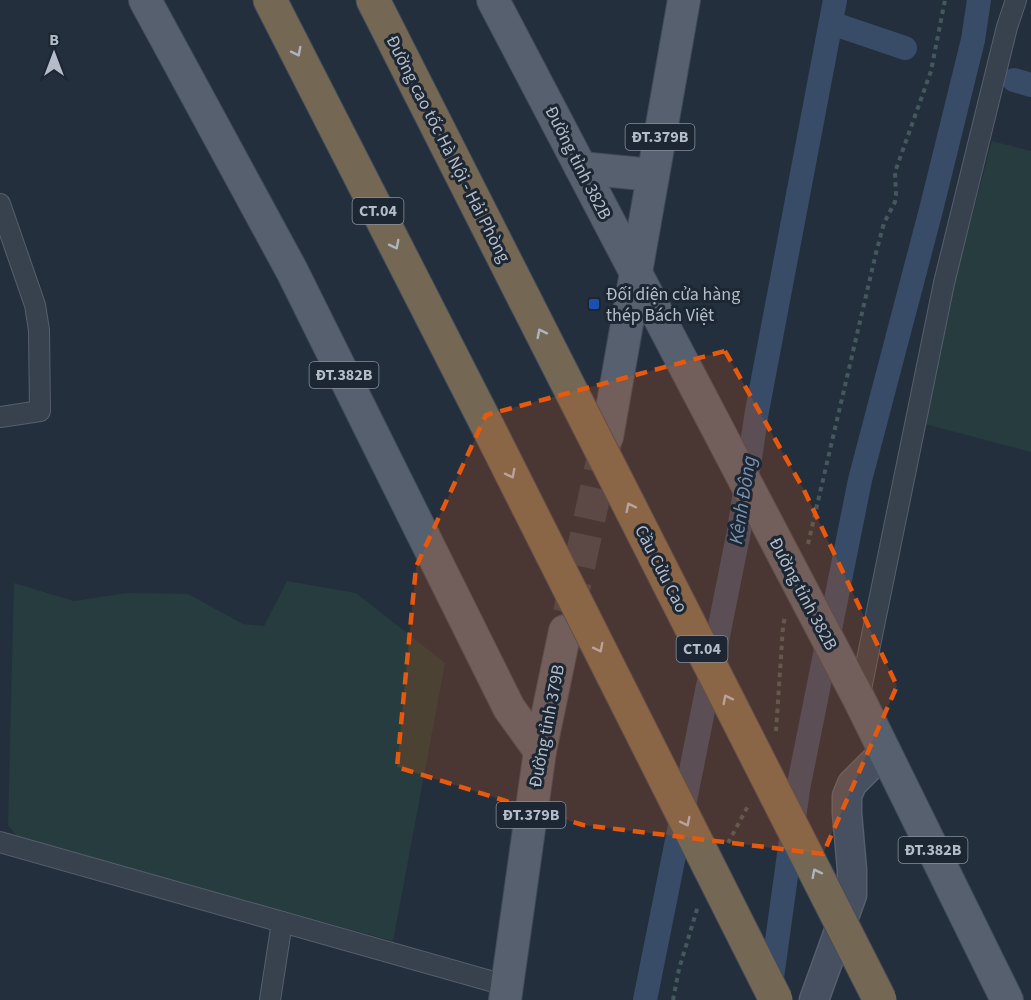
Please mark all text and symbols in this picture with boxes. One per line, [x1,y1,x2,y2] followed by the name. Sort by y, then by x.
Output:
[24,24,84,84] north arrow
[49,29,59,51] text: B
[380,31,516,267] street label: Đường cao tốc Hà Nội - Hải Phòng
[290,46,301,57] one-way arrow
[539,102,617,224] street label: Đường tỉnh 382B
[626,124,694,150] road number: ĐT.379B
[352,198,404,224] road number: CT.04
[388,238,399,249] one-way arrow
[606,282,740,328] place label: Đối diện cửa hàng thép Bách Việt
[587,297,601,311] marker: Đối diện cửa hàng thép Bách Việt
[537,328,548,339] one-way arrow
[310,362,378,388] road number: ĐT.382B
[722,454,764,546] water label: Kênh Đông
[504,467,515,478] one-way arrow
[625,502,637,513] one-way arrow
[628,521,694,617] street label: Cầu Cửu Cao
[763,533,843,655] street label: Đường tỉnh 382B
[676,636,728,662] road number: CT.04
[591,641,603,652] one-way arrow
[523,662,571,790] street label: Đường tỉnh 379B
[723,694,735,705] one-way arrow
[496,802,566,828] road number: ĐT.379B
[679,816,691,827] one-way arrow
[898,837,968,863] road number: ĐT.382B
[811,868,823,879] one-way arrow

